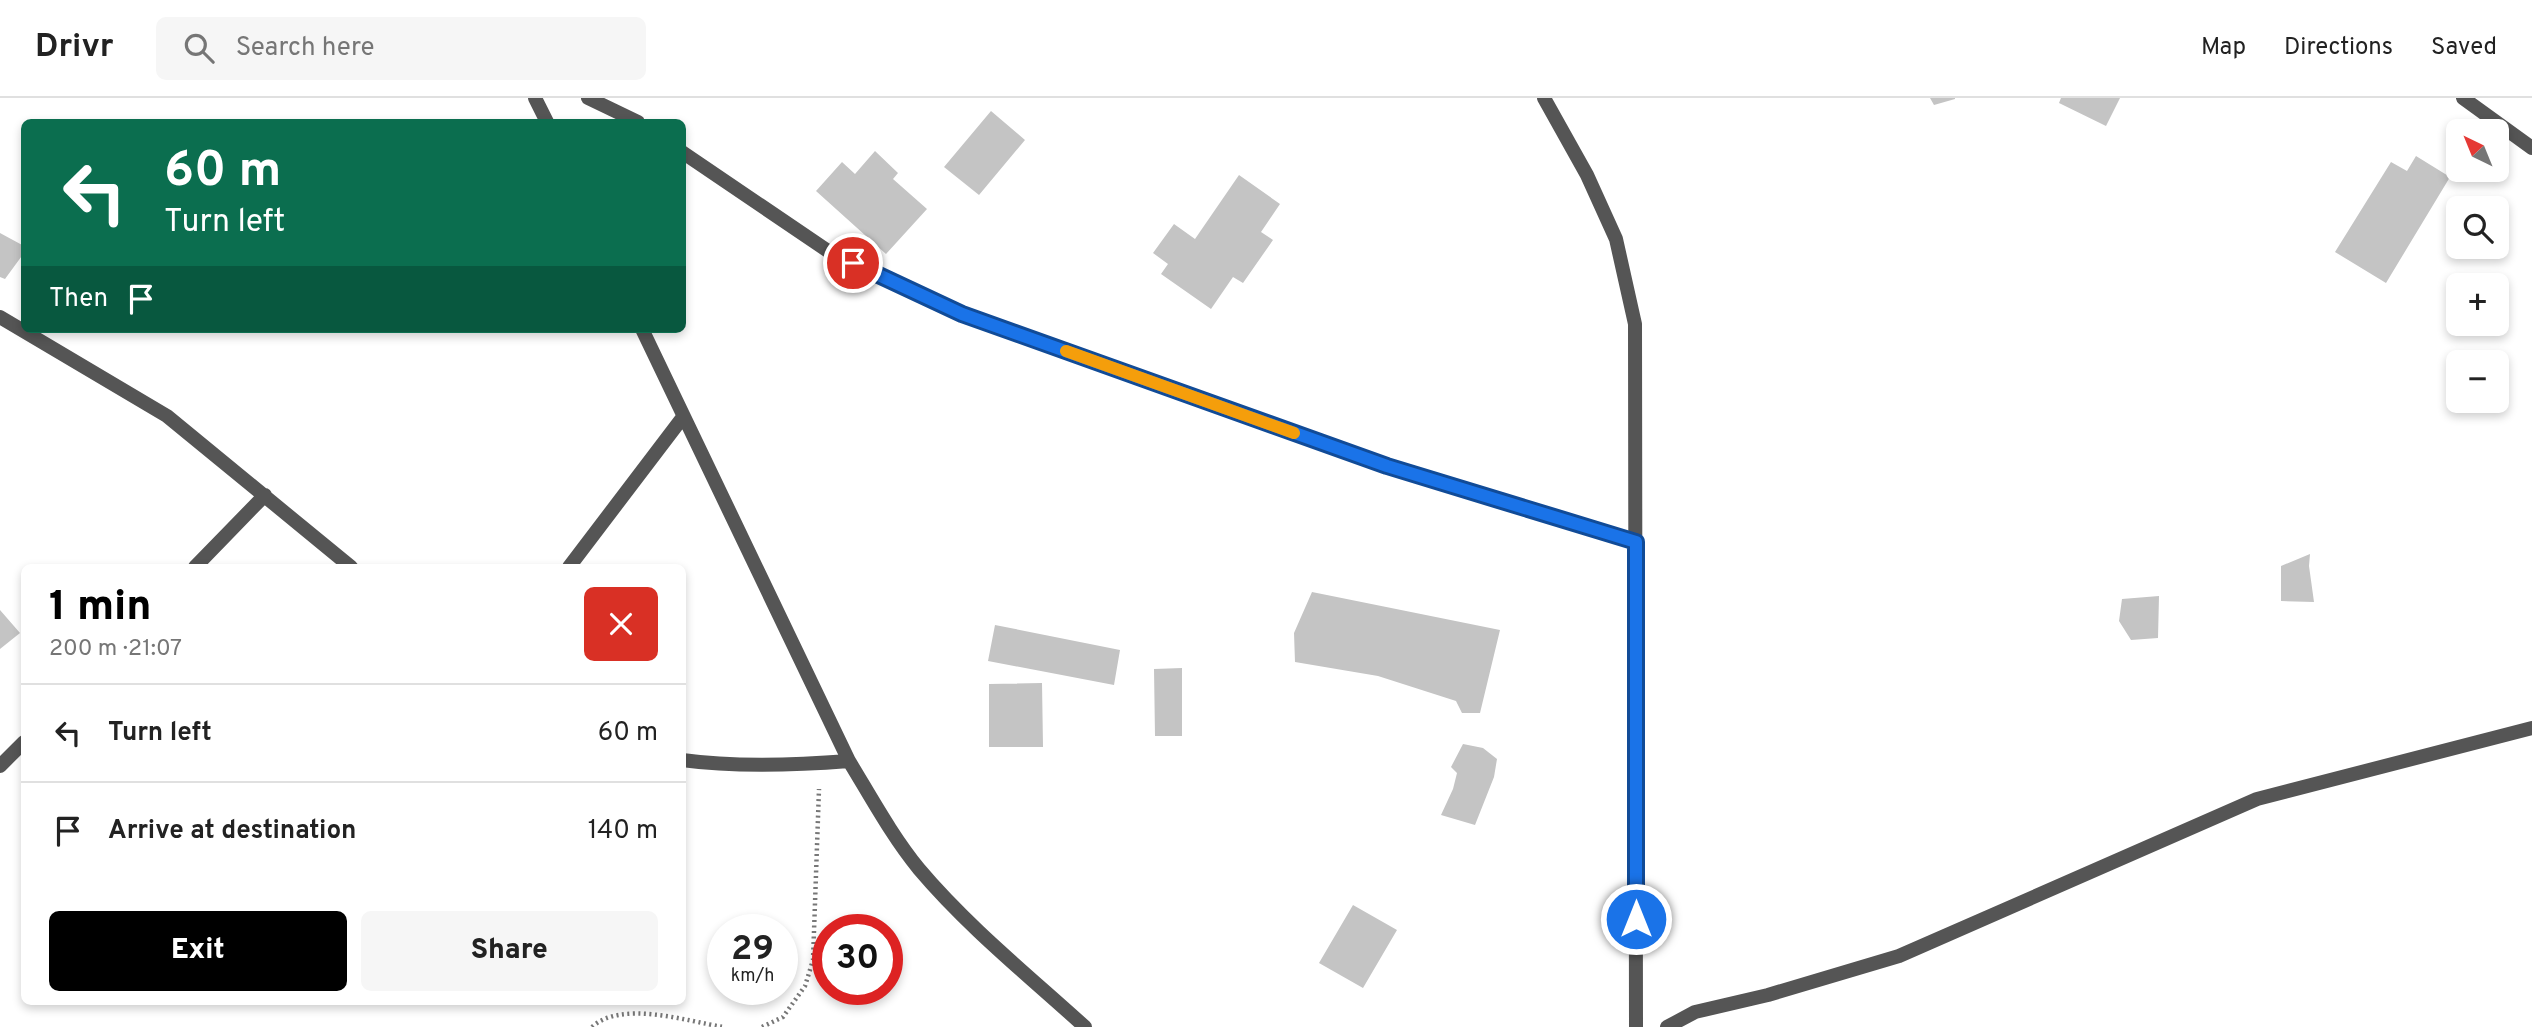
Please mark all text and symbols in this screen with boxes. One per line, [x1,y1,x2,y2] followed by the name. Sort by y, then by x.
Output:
[156,17,646,80] search box
[35,27,114,69] text: Drivr
[180,29,218,67] icon: search
[236,32,375,65] text: Search here
[2201,33,2246,63] text: Map
[2284,33,2393,63] text: Directions
[2431,33,2497,63] text: Saved
[2446,119,2510,182] north arrow
[2446,119,2509,413] map controls
[164,142,282,204] text: 60 m
[49,147,140,238] icon: left
[2446,196,2509,259] button: search
[164,203,285,243] text: Turn left
[823,233,883,293] pin
[834,244,872,282] icon: arrive
[2446,273,2509,336] button: +
[122,280,160,318] icon: arrive
[49,283,108,316] text: Then
[2446,350,2509,413] button: −
[49,582,152,635] text: 1 min
[584,587,658,661] button: close
[49,635,182,664] text: 200 m · 21:07
[49,714,87,752] icon: left
[108,717,212,750] text: Turn left
[598,717,658,750] text: 60 m
[49,812,87,850] icon: arrive
[108,815,356,848] text: Arrive at destination
[588,815,658,848] text: 140 m
[1599,882,1673,956] position arrow
[49,911,347,991] button: Exit
[361,911,658,991] button: Share
[812,914,903,1005] speed limit sign: 30
[731,928,774,972] text: 29
[731,965,774,988] text: km/h

